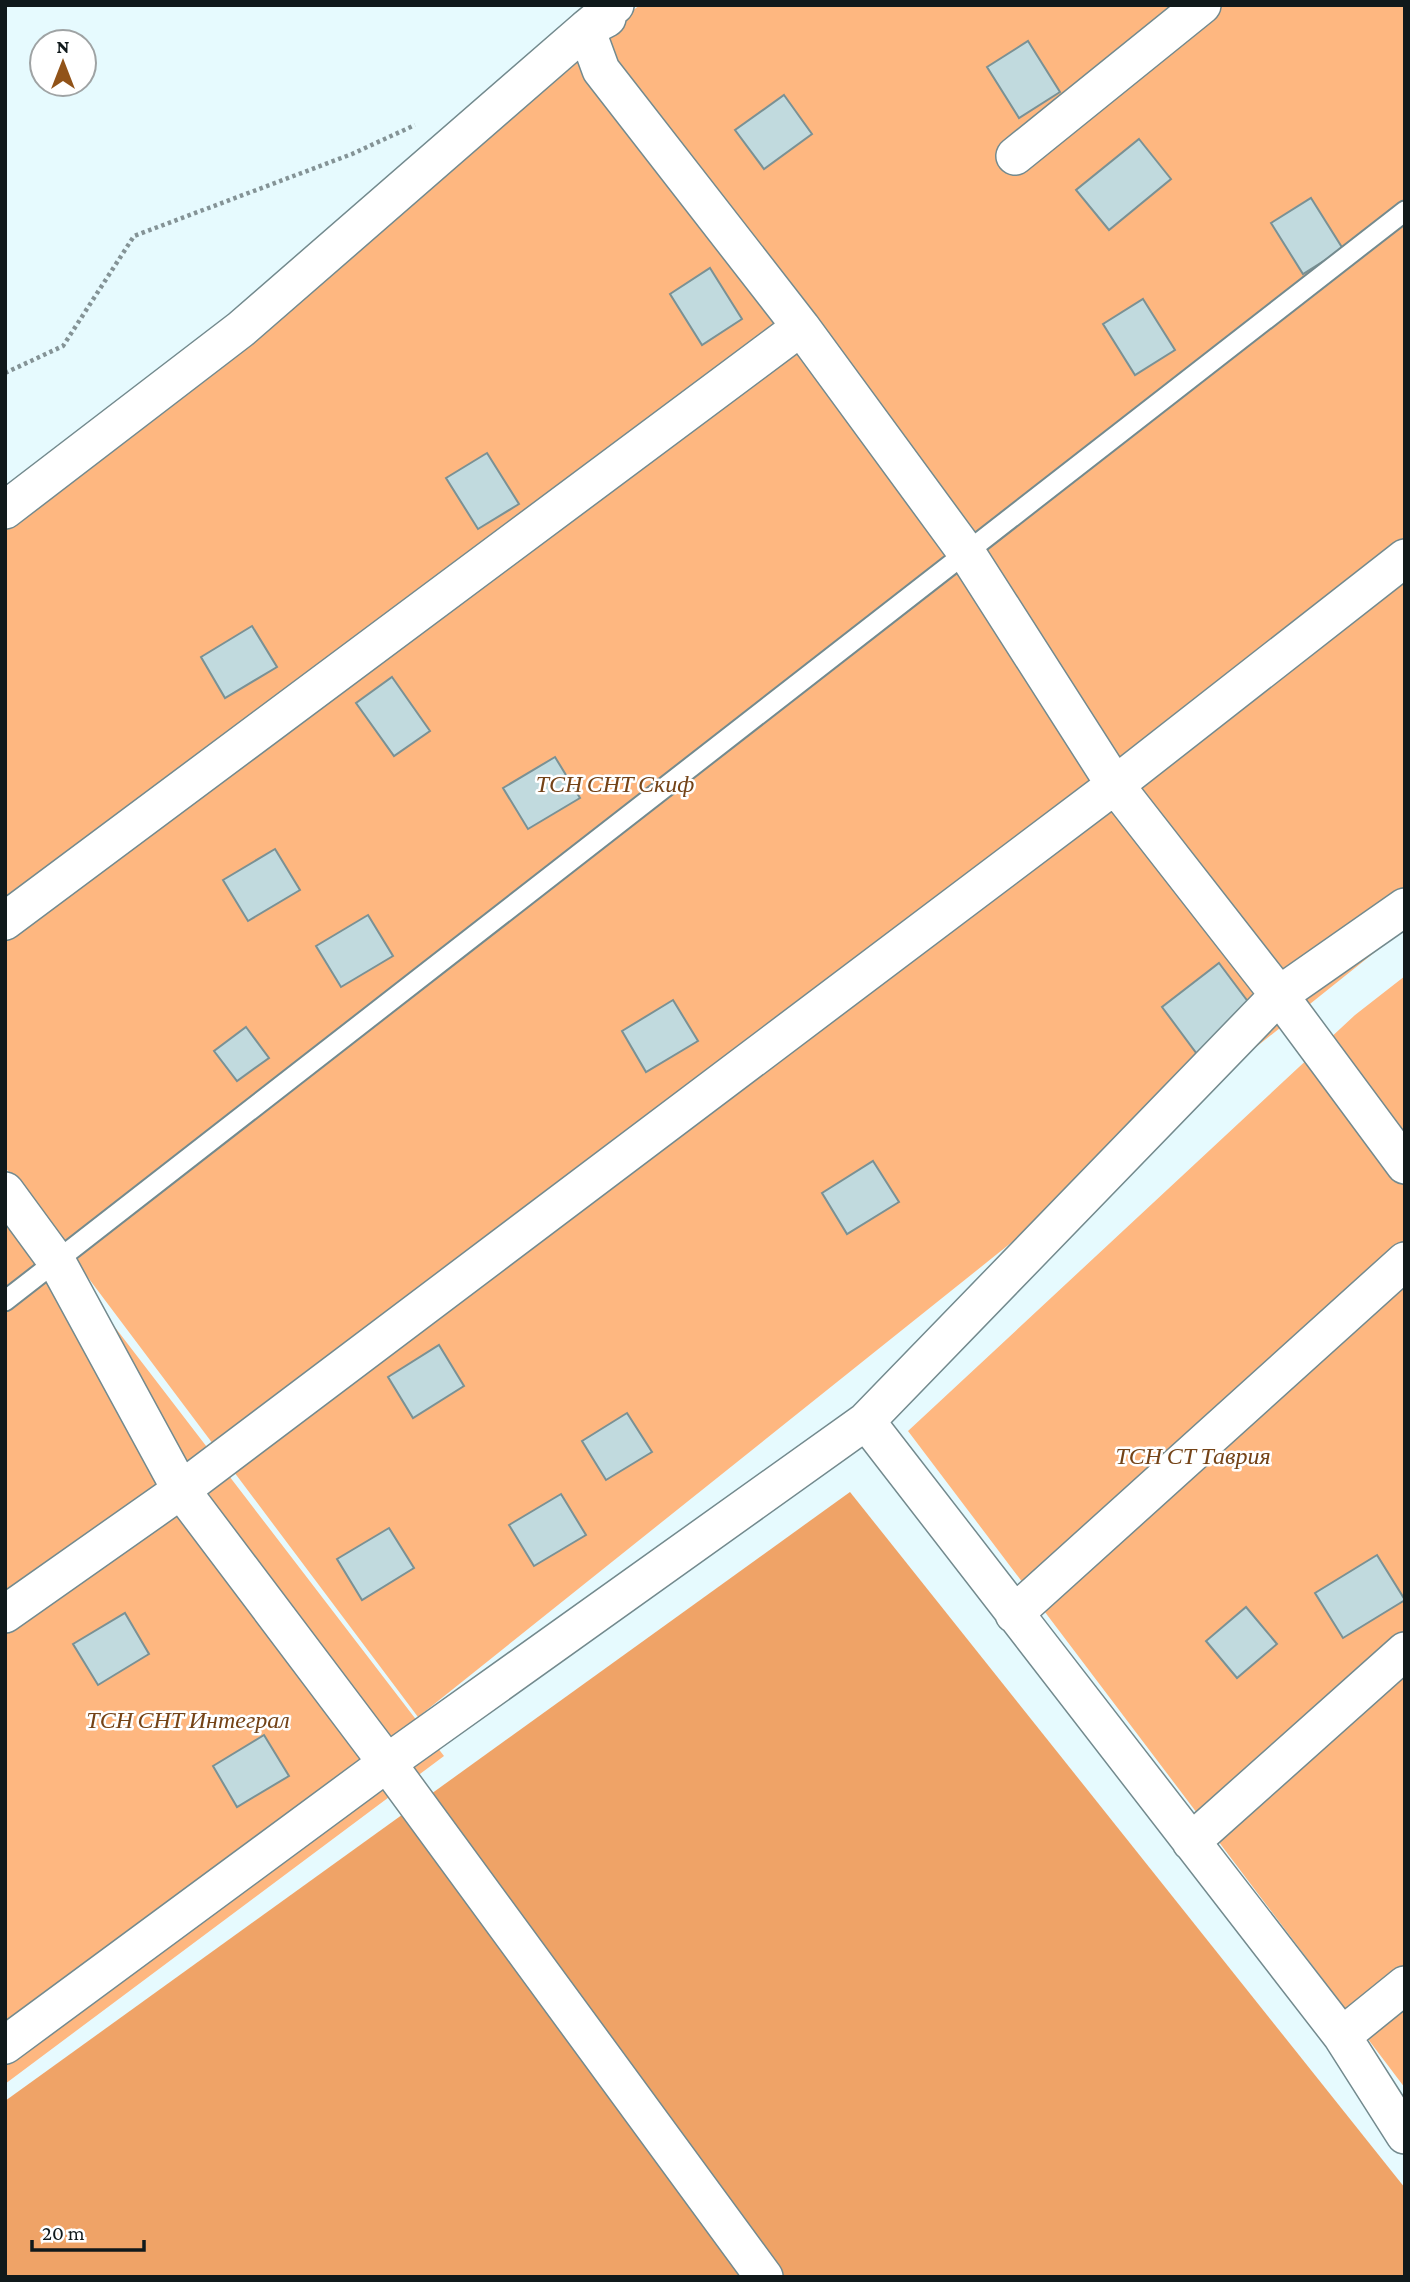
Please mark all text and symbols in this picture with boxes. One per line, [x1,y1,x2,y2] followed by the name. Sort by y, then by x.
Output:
[28,28,98,98] north arrow
[57,36,70,57] text: N
[536,770,694,797] park label: ТСН СНТ Скиф
[1115,1442,1271,1469] park label: ТСН СТ Таврия
[86,1706,290,1733] park label: ТСН СНТ Интеграл
[32,2208,144,2252] scale bar
[42,2221,85,2245] text: 20 m

